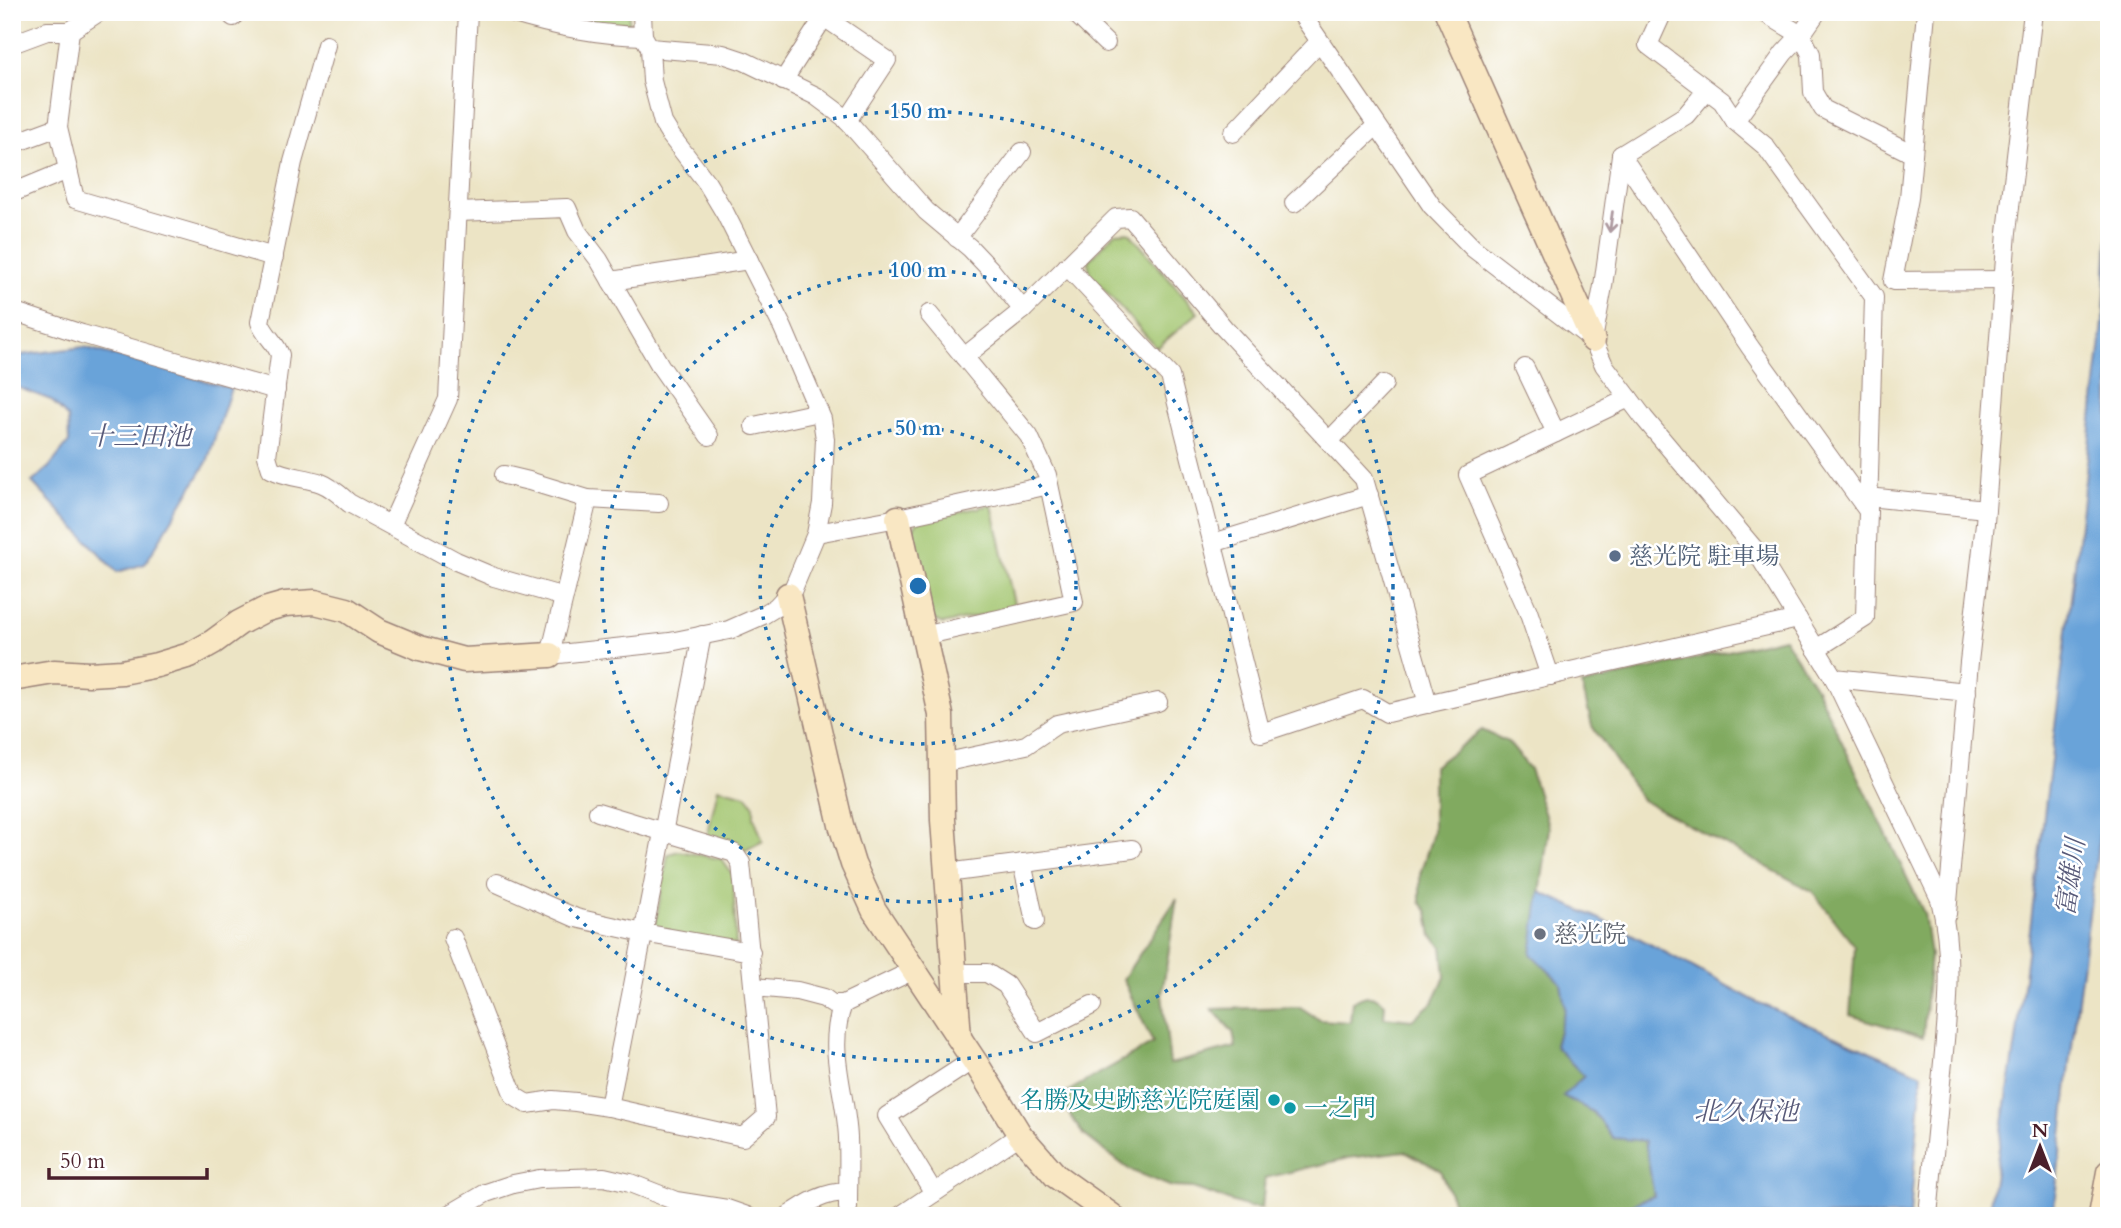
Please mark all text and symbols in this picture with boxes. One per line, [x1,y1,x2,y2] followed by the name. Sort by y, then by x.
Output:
[889,97,947,126] text: 150 m
[1605,210,1618,233] one-way arrow
[889,256,947,285] text: 100 m
[895,414,942,443] text: 50 m
[87,419,194,454] water label: 十三田池
[1629,540,1779,573] place label: 慈光院 駐車場
[1607,548,1623,564] marker: 慈光院 駐車場
[906,574,930,598] centre of rings
[2048,833,2094,918] water label: 富雄川
[1554,918,1626,951] place label: 慈光院
[1532,926,1548,942] marker: 慈光院
[1020,1084,1260,1117] place label: 名勝及史跡慈光院庭園
[1266,1092,1282,1108] marker: 名勝及史跡慈光院庭園
[1304,1092,1376,1125] place label: 一之門
[1694,1094,1801,1129] water label: 北久保池
[1282,1100,1298,1116] marker: 一之門
[2006,1112,2076,1182] north arrow
[2032,1118,2049,1144] text: N
[49,1137,206,1181] scale bar
[60,1147,105,1176] text: 50 m

